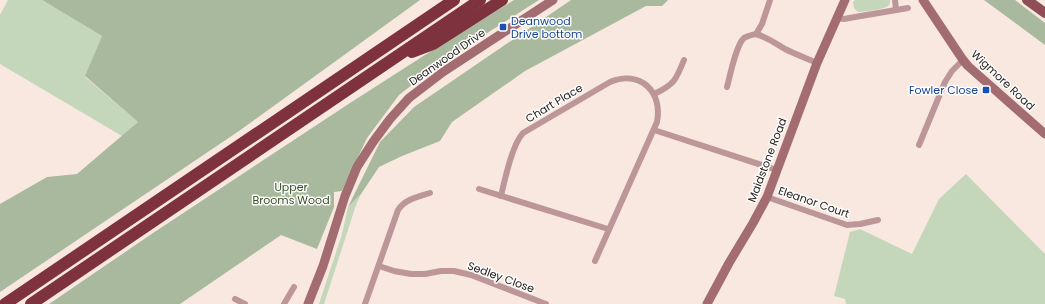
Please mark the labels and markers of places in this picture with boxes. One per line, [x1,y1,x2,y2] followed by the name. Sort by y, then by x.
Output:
[511,13,582,42] place label: Deanwood Drive bottom
[498,22,508,32] marker: Deanwood Drive bottom
[909,82,978,98] place label: Fowler Close
[981,85,991,95] marker: Fowler Close

